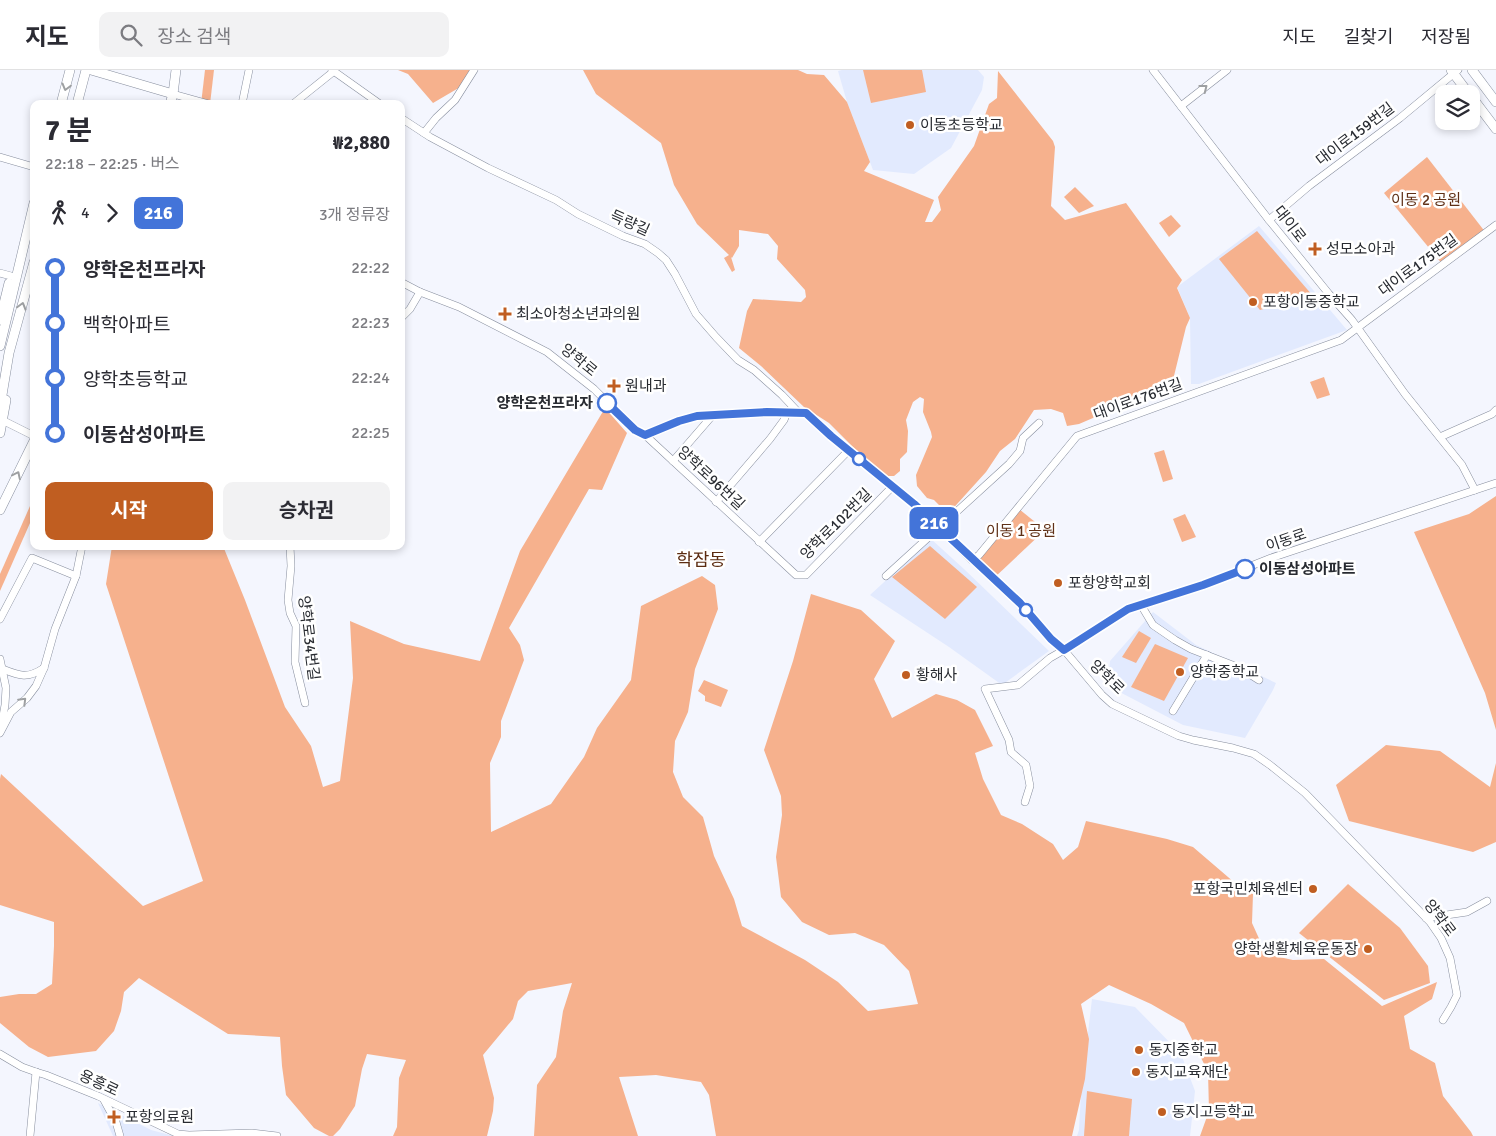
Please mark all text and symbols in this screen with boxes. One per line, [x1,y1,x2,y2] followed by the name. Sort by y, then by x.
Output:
[99,12,449,57] search box
[117,21,145,49] icon: search
[25,22,69,52] text: 지도
[157,25,231,49] text: 장소 검색
[1283,26,1316,48] text: 지도
[1344,26,1393,48] text: 길찾기
[1421,26,1471,48] text: 저장됨
[61,82,72,91] one-way arrow
[1198,85,1207,94] one-way arrow
[1435,85,1480,130] map controls
[1435,85,1480,130] button: layers
[1312,99,1398,169] street label: 대이로159번길
[45,114,92,148] text: 7 분
[920,116,1003,134] place label: 이동초등학교
[904,119,916,131] marker: 이동초등학교
[333,131,390,155] text: ₩2,880
[45,154,180,174] text: 22:18 – 22:25 · 버스
[1391,191,1461,209] park label: 이동 2 공원
[45,199,73,227] icon: walk
[98,199,126,227] icon: forward
[144,202,173,224] text: 216
[1270,202,1310,246] street label: 대이로
[81,203,90,223] text: 4
[319,205,390,225] text: 3개 정류장
[607,206,653,240] street label: 득량길
[1375,230,1461,300] street label: 대이로175번길
[1326,240,1395,258] place label: 성모소아과
[1308,242,1322,256] marker: 성모소아과
[83,258,205,282] text: 양학온천프라자
[351,258,390,278] text: 22:22
[1263,293,1360,311] place label: 포항이동중학교
[1247,296,1259,308] marker: 포항이동중학교
[17,302,27,310] one-way arrow
[516,305,640,323] place label: 최소아청소년과의원
[498,307,512,321] marker: 최소아청소년과의원
[83,313,170,337] text: 백학아파트
[351,313,390,333] text: 22:23
[557,340,601,380] street label: 양학로
[83,368,188,392] text: 양학초등학교
[351,368,390,388] text: 22:24
[1091,375,1185,423] street label: 대이로176번길
[625,377,667,395] place label: 원내과
[607,379,621,393] marker: 원내과
[597,393,617,413] marker: 양학온천프라자
[496,394,593,412] place label: 양학온천프라자
[83,423,205,447] text: 이동삼성아파트
[351,423,390,443] text: 22:25
[674,442,748,514] street label: 양학로96번길
[852,452,866,466] unlabelled marker
[11,471,21,480] one-way arrow
[45,482,213,540] button: 시작
[223,482,390,540] button: 승차권
[797,485,875,563] street label: 양학로102번길
[905,507,963,539] line badge: 216
[919,512,949,534] text: 216
[986,522,1056,540] park label: 이동 1 공원
[1263,525,1309,555] street label: 이동로
[676,549,726,571] district label: 학잠동
[1235,559,1255,579] marker: 이동삼성아파트
[1259,560,1356,578] place label: 이동삼성아파트
[1068,574,1151,592] place label: 포항양학교회
[1052,577,1064,589] marker: 포항양학교회
[295,595,323,681] street label: 양학로34번길
[1019,603,1033,617] unlabelled marker
[1086,656,1128,698] street label: 양학로
[1190,663,1259,681] place label: 양학중학교
[916,666,958,684] place label: 황해사
[1174,666,1186,678] marker: 양학중학교
[900,669,912,681] marker: 황해사
[17,698,26,707] one-way arrow
[1193,880,1303,898] place label: 포항국민체육센터
[1307,883,1319,895] marker: 포항국민체육센터
[1420,896,1460,940] street label: 양학로
[1234,940,1358,958] place label: 양학생활체육운동장
[1362,943,1374,955] marker: 양학생활체육운동장
[1149,1041,1218,1059] place label: 동지중학교
[1133,1044,1145,1056] marker: 동지중학교
[1146,1063,1229,1081] place label: 동지교육재단
[76,1066,122,1100] street label: 용흥로
[1130,1066,1142,1078] marker: 동지교육재단
[1172,1103,1255,1121] place label: 동지고등학교
[1156,1106,1168,1118] marker: 동지고등학교
[125,1108,194,1126] place label: 포항의료원
[107,1110,121,1124] marker: 포항의료원

